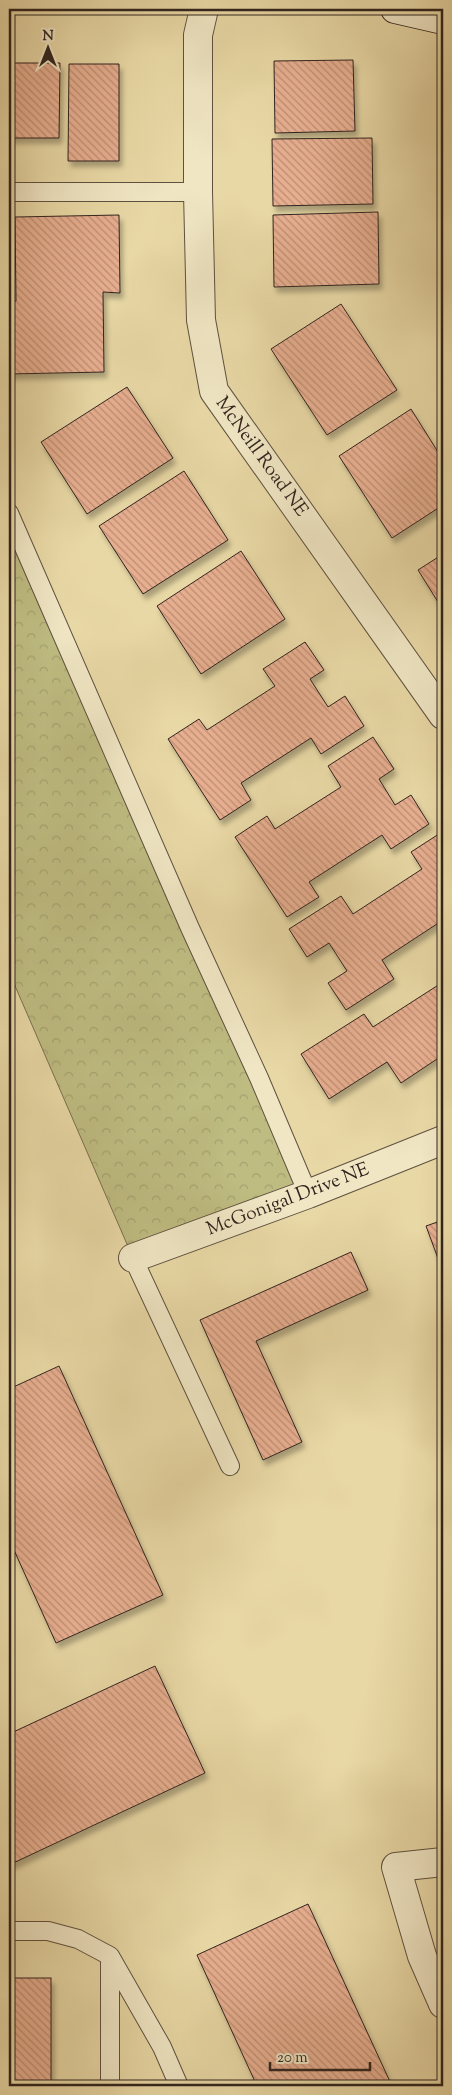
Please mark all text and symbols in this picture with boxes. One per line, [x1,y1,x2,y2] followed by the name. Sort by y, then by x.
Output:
[22,22,72,72] north arrow
[42,27,54,47] text: N
[208,391,314,523] street label: McNeill Road NE
[203,1156,374,1243] street label: McGonigal Drive NE
[270,2040,370,2072] scale bar
[277,2048,308,2069] text: 20 m

